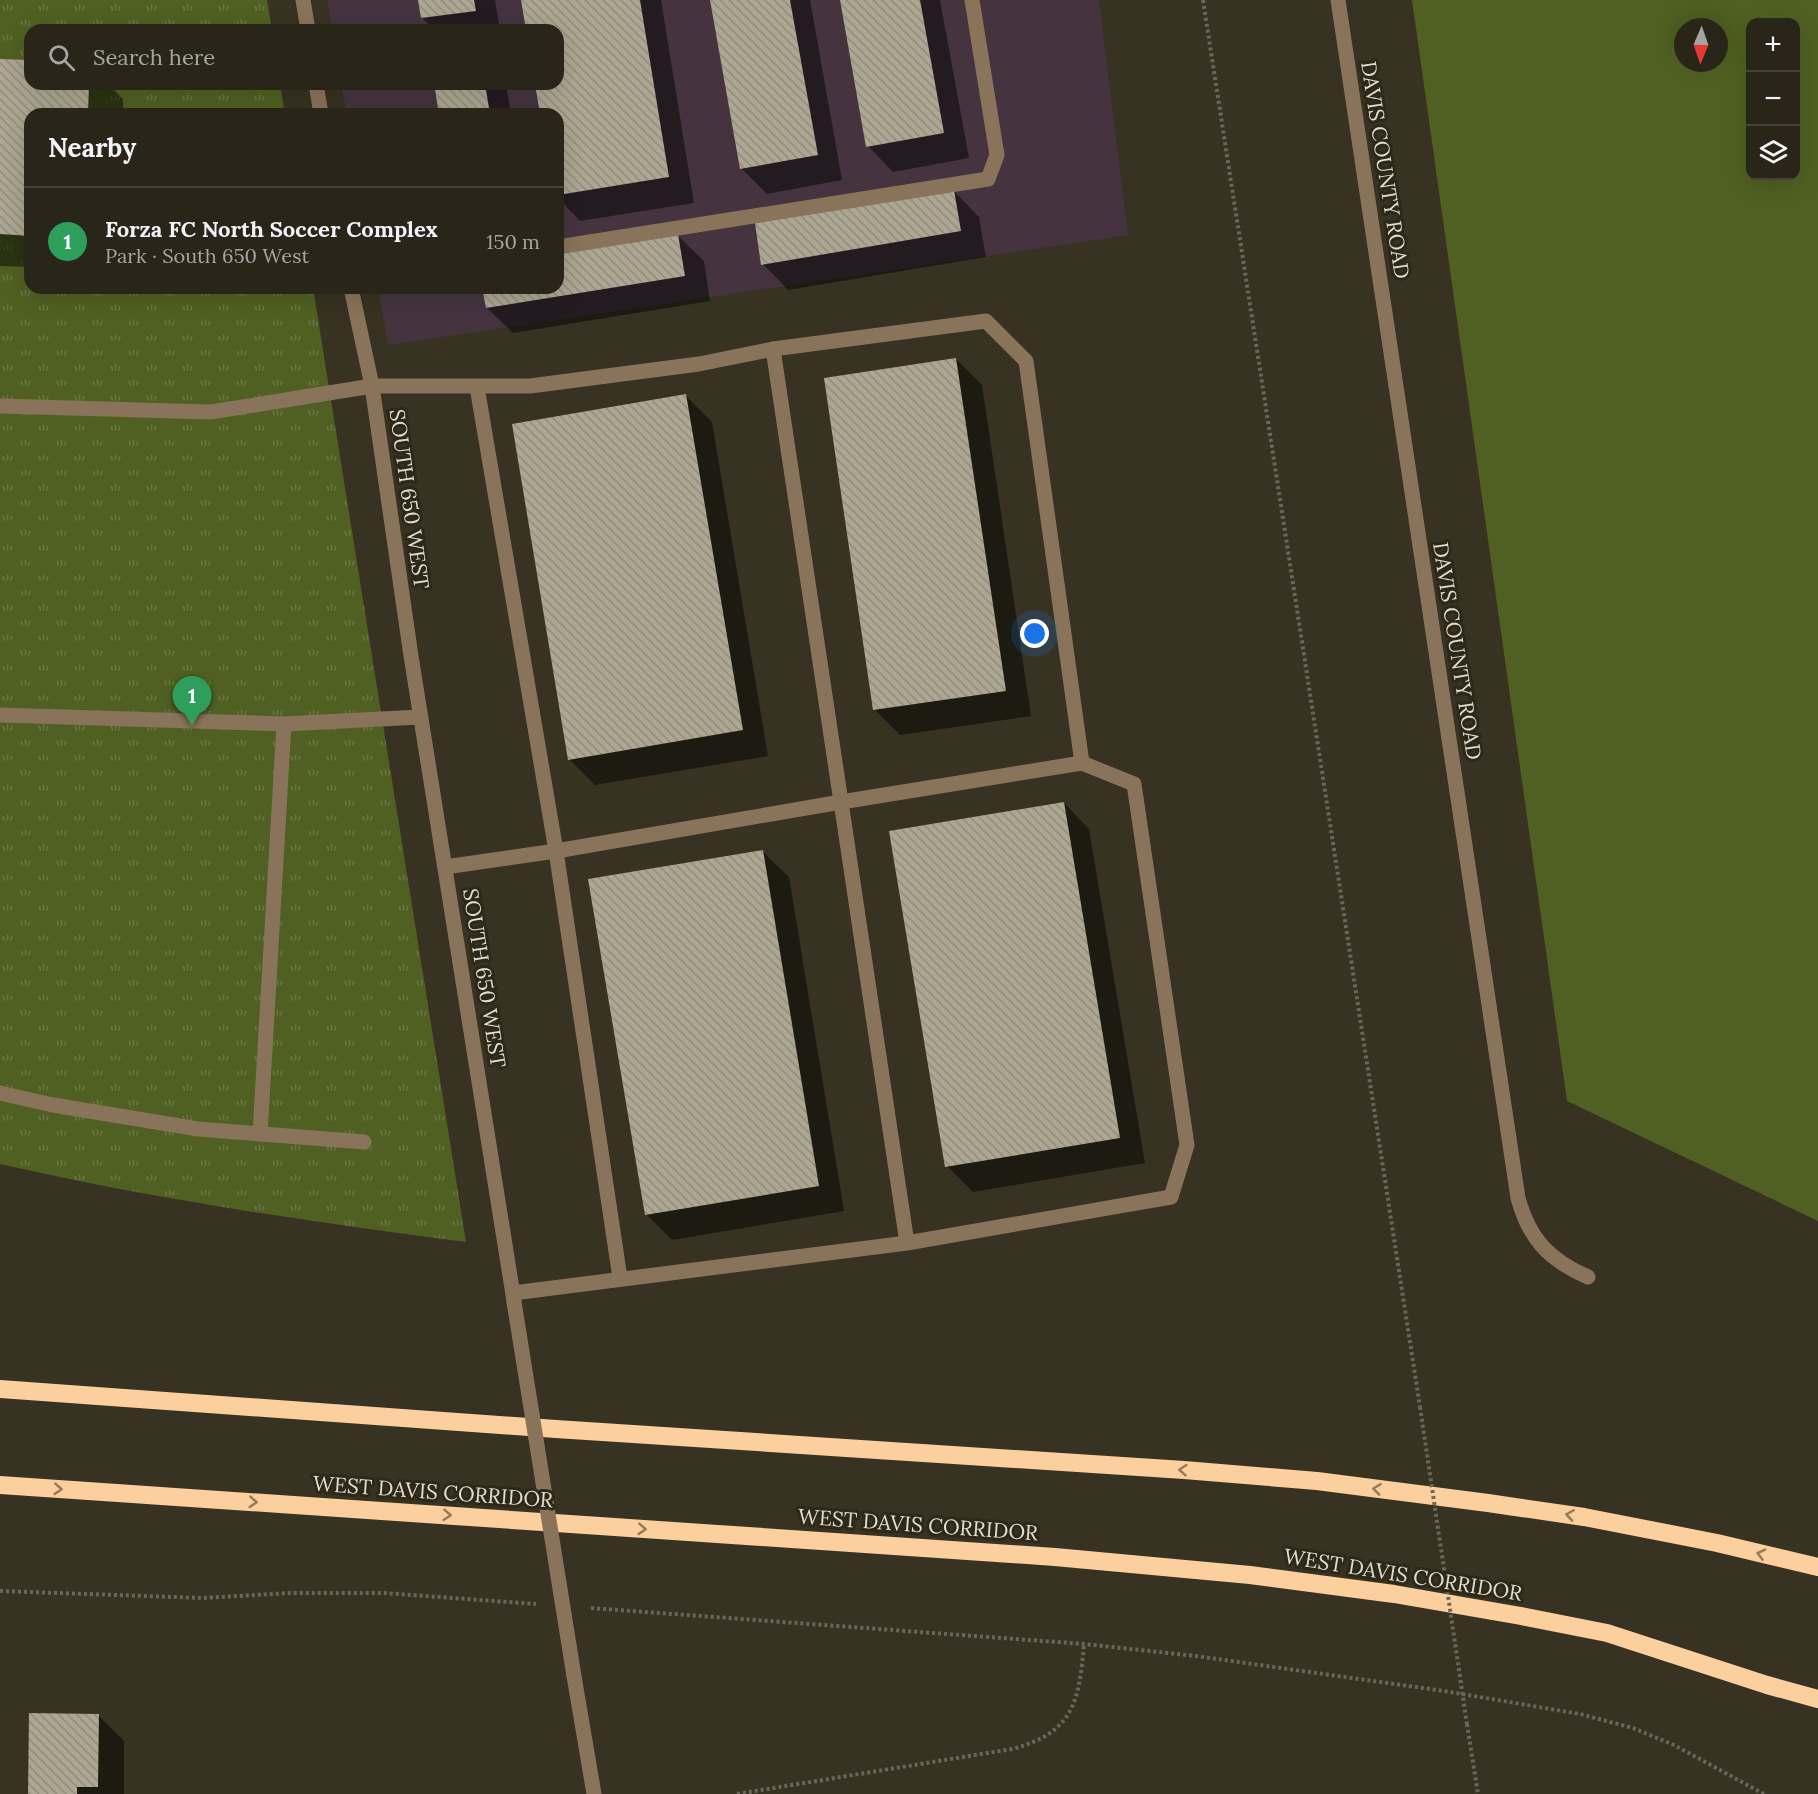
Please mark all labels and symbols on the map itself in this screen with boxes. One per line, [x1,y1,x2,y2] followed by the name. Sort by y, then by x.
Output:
[1674,18,1728,72] north arrow
[1355,59,1416,281] street label: DAVIS COUNTY ROAD
[384,407,435,590] street label: SOUTH 650 WEST
[1427,540,1488,762] street label: DAVIS COUNTY ROAD
[1020,619,1049,648] your location
[172,676,212,726] pin: 1
[457,886,512,1069] street label: SOUTH 650 WEST
[1178,1464,1187,1477] one-way arrow
[312,1470,555,1513] street label: WEST DAVIS CORRIDOR
[54,1482,63,1495] one-way arrow
[1372,1483,1381,1495] one-way arrow
[248,1495,257,1508] one-way arrow
[797,1503,1040,1546] street label: WEST DAVIS CORRIDOR
[443,1508,452,1521] one-way arrow
[1565,1509,1575,1522] one-way arrow
[638,1522,647,1535] one-way arrow
[1282,1542,1525,1607] street label: WEST DAVIS CORRIDOR
[1756,1548,1766,1561] one-way arrow

